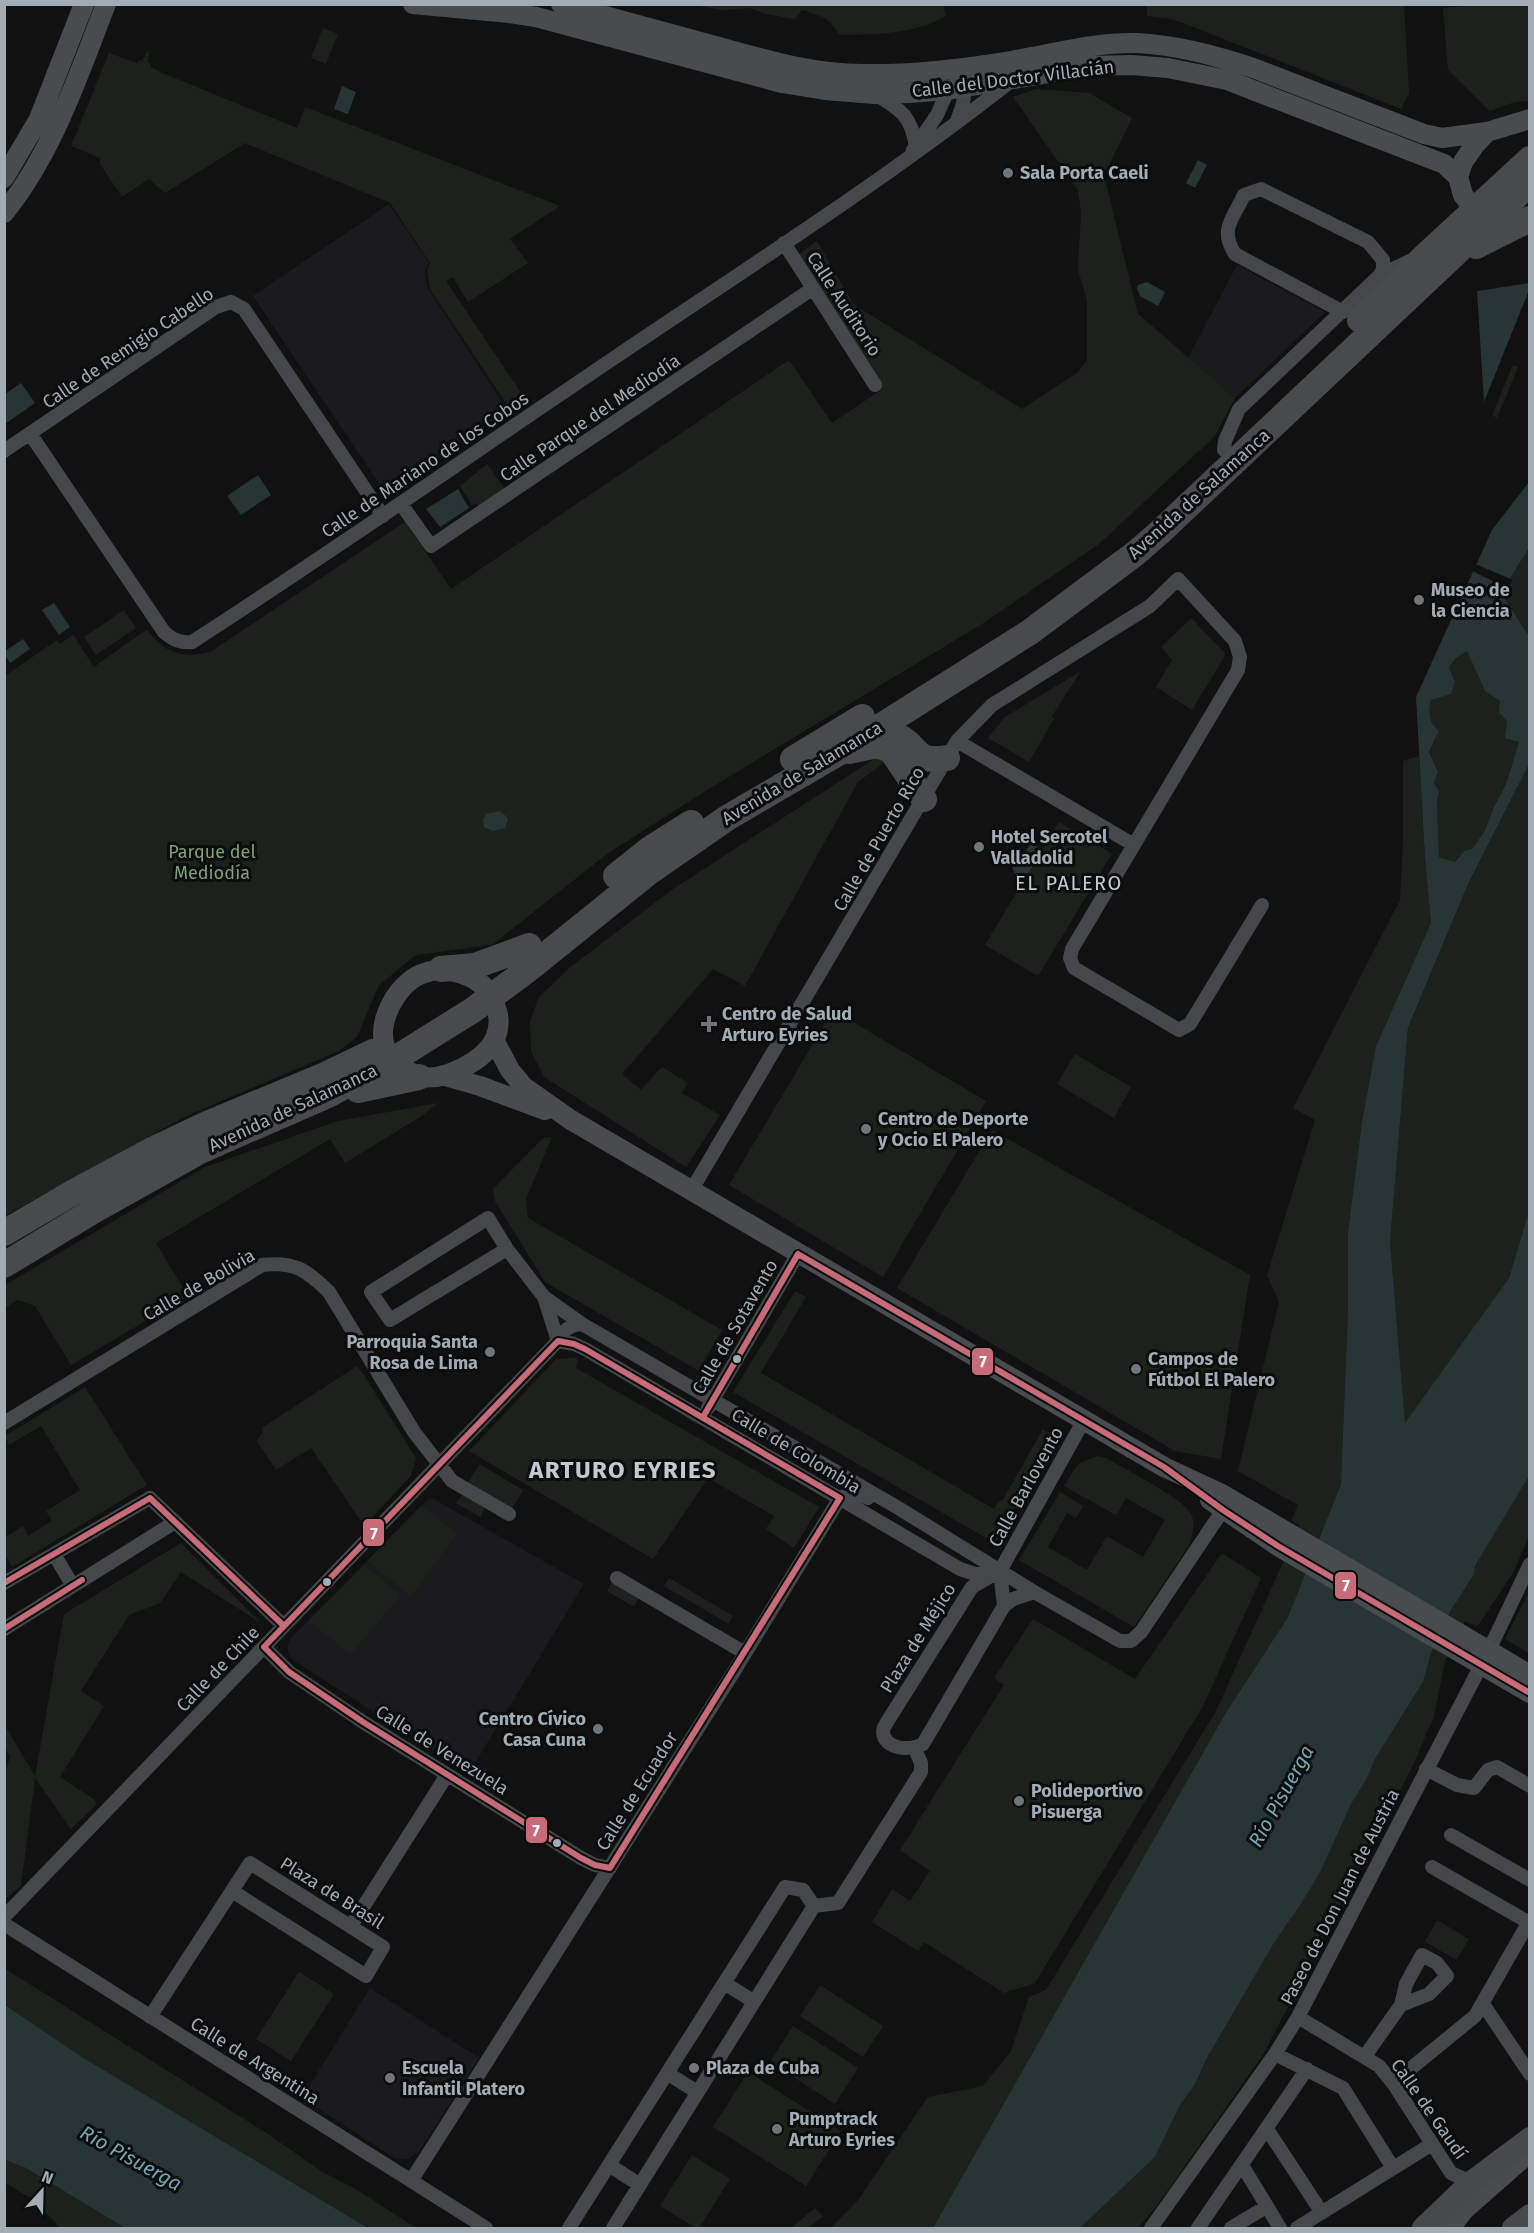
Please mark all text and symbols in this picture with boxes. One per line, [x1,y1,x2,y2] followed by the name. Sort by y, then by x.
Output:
[911,56,1115,102] street label: Calle del Doctor Villacián
[1020,162,1149,184] place label: Sala Porta Caeli
[1001,166,1015,180] marker: Sala Porta Caeli
[802,247,886,361] street label: Calle Auditorio
[38,282,218,414] street label: Calle de Remigio Cabello
[496,349,684,487] street label: Calle Parque del Mediodía
[317,387,533,543] street label: Calle de Mariano de los Cobos
[1123,424,1275,564] street label: Avenida de Salamanca
[1431,579,1510,622] place label: Museo de la Ciencia
[1412,593,1426,607] marker: Museo de la Ciencia
[718,716,886,830] street label: Avenida de Salamanca
[829,763,929,915] street label: Calle de Puerto Rico
[990,826,1108,869] place label: Hotel Sercotel Valladolid
[972,840,986,854] marker: Hotel Sercotel Valladolid
[168,841,256,884] park label: Parque del Mediodía
[1015,871,1123,895] district label: EL PALERO
[721,1003,852,1046] place label: Centro de Salud Arturo Eyries
[700,1015,718,1033] marker: Centro de Salud Arturo Eyries
[205,1059,381,1157] street label: Avenida de Salamanca
[877,1108,1028,1151] place label: Centro de Deporte y Ocio El Palero
[859,1122,873,1136] marker: Centro de Deporte y Ocio El Palero
[139,1244,259,1326] street label: Calle de Bolivia
[687,1256,783,1398] street label: Calle de Sotavento
[346,1331,478,1374] place label: Parroquia Santa Rosa de Lima
[483,1345,497,1359] marker: Parroquia Santa Rosa de Lima
[971,1347,994,1376] line badge: 7
[1148,1348,1275,1391] place label: Campos de Fútbol El Palero
[979,1352,987,1371] text: 7
[731,1353,743,1365] unlabelled marker
[1129,1362,1143,1376] marker: Campos de Fútbol El Palero
[727,1404,865,1498] street label: Calle de Colombia
[984,1423,1068,1551] street label: Calle Barlovento
[528,1456,717,1484] district label: ARTURO EYRIES
[362,1518,385,1547] line badge: 7
[370,1524,378,1543] text: 7
[1334,1571,1357,1600] line badge: 7
[321,1576,333,1588] unlabelled marker
[1342,1576,1350,1595] text: 7
[875,1579,961,1697] street label: Plaza de Méjico
[172,1622,264,1716] street label: Calle de Chile
[372,1700,512,1800] street label: Calle de Venezuela
[479,1708,586,1751] place label: Centro Cívico Casa Cuna
[591,1722,605,1736] marker: Centro Cívico Casa Cuna
[592,1727,682,1855] street label: Calle de Ecuador
[1243,1741,1319,1851] water label: Río Pisuerga
[1031,1780,1143,1823] place label: Polideportivo Pisuerga
[1276,1785,1404,2009] street label: Paseo de Don Juan de Austria
[1012,1794,1026,1808] marker: Polideportivo Pisuerga
[525,1816,548,1844] line badge: 7
[532,1821,540,1840] text: 7
[551,1837,563,1849] unlabelled marker
[276,1852,388,1934] street label: Plaza de Brasil
[186,2012,324,2110] street label: Calle de Argentina
[1386,2055,1472,2163] street label: Calle de Gaudí
[402,2057,525,2100] place label: Escuela Infantil Platero
[706,2057,820,2079] place label: Plaza de Cuba
[687,2061,701,2075] marker: Plaza de Cuba
[383,2071,397,2085] marker: Escuela Infantil Platero
[788,2108,895,2151] place label: Pumptrack Arturo Eyries
[76,2120,186,2196] water label: Río Pisuerga
[770,2122,784,2136] marker: Pumptrack Arturo Eyries
[12,2161,72,2221] north arrow
[39,2167,56,2188] text: N

